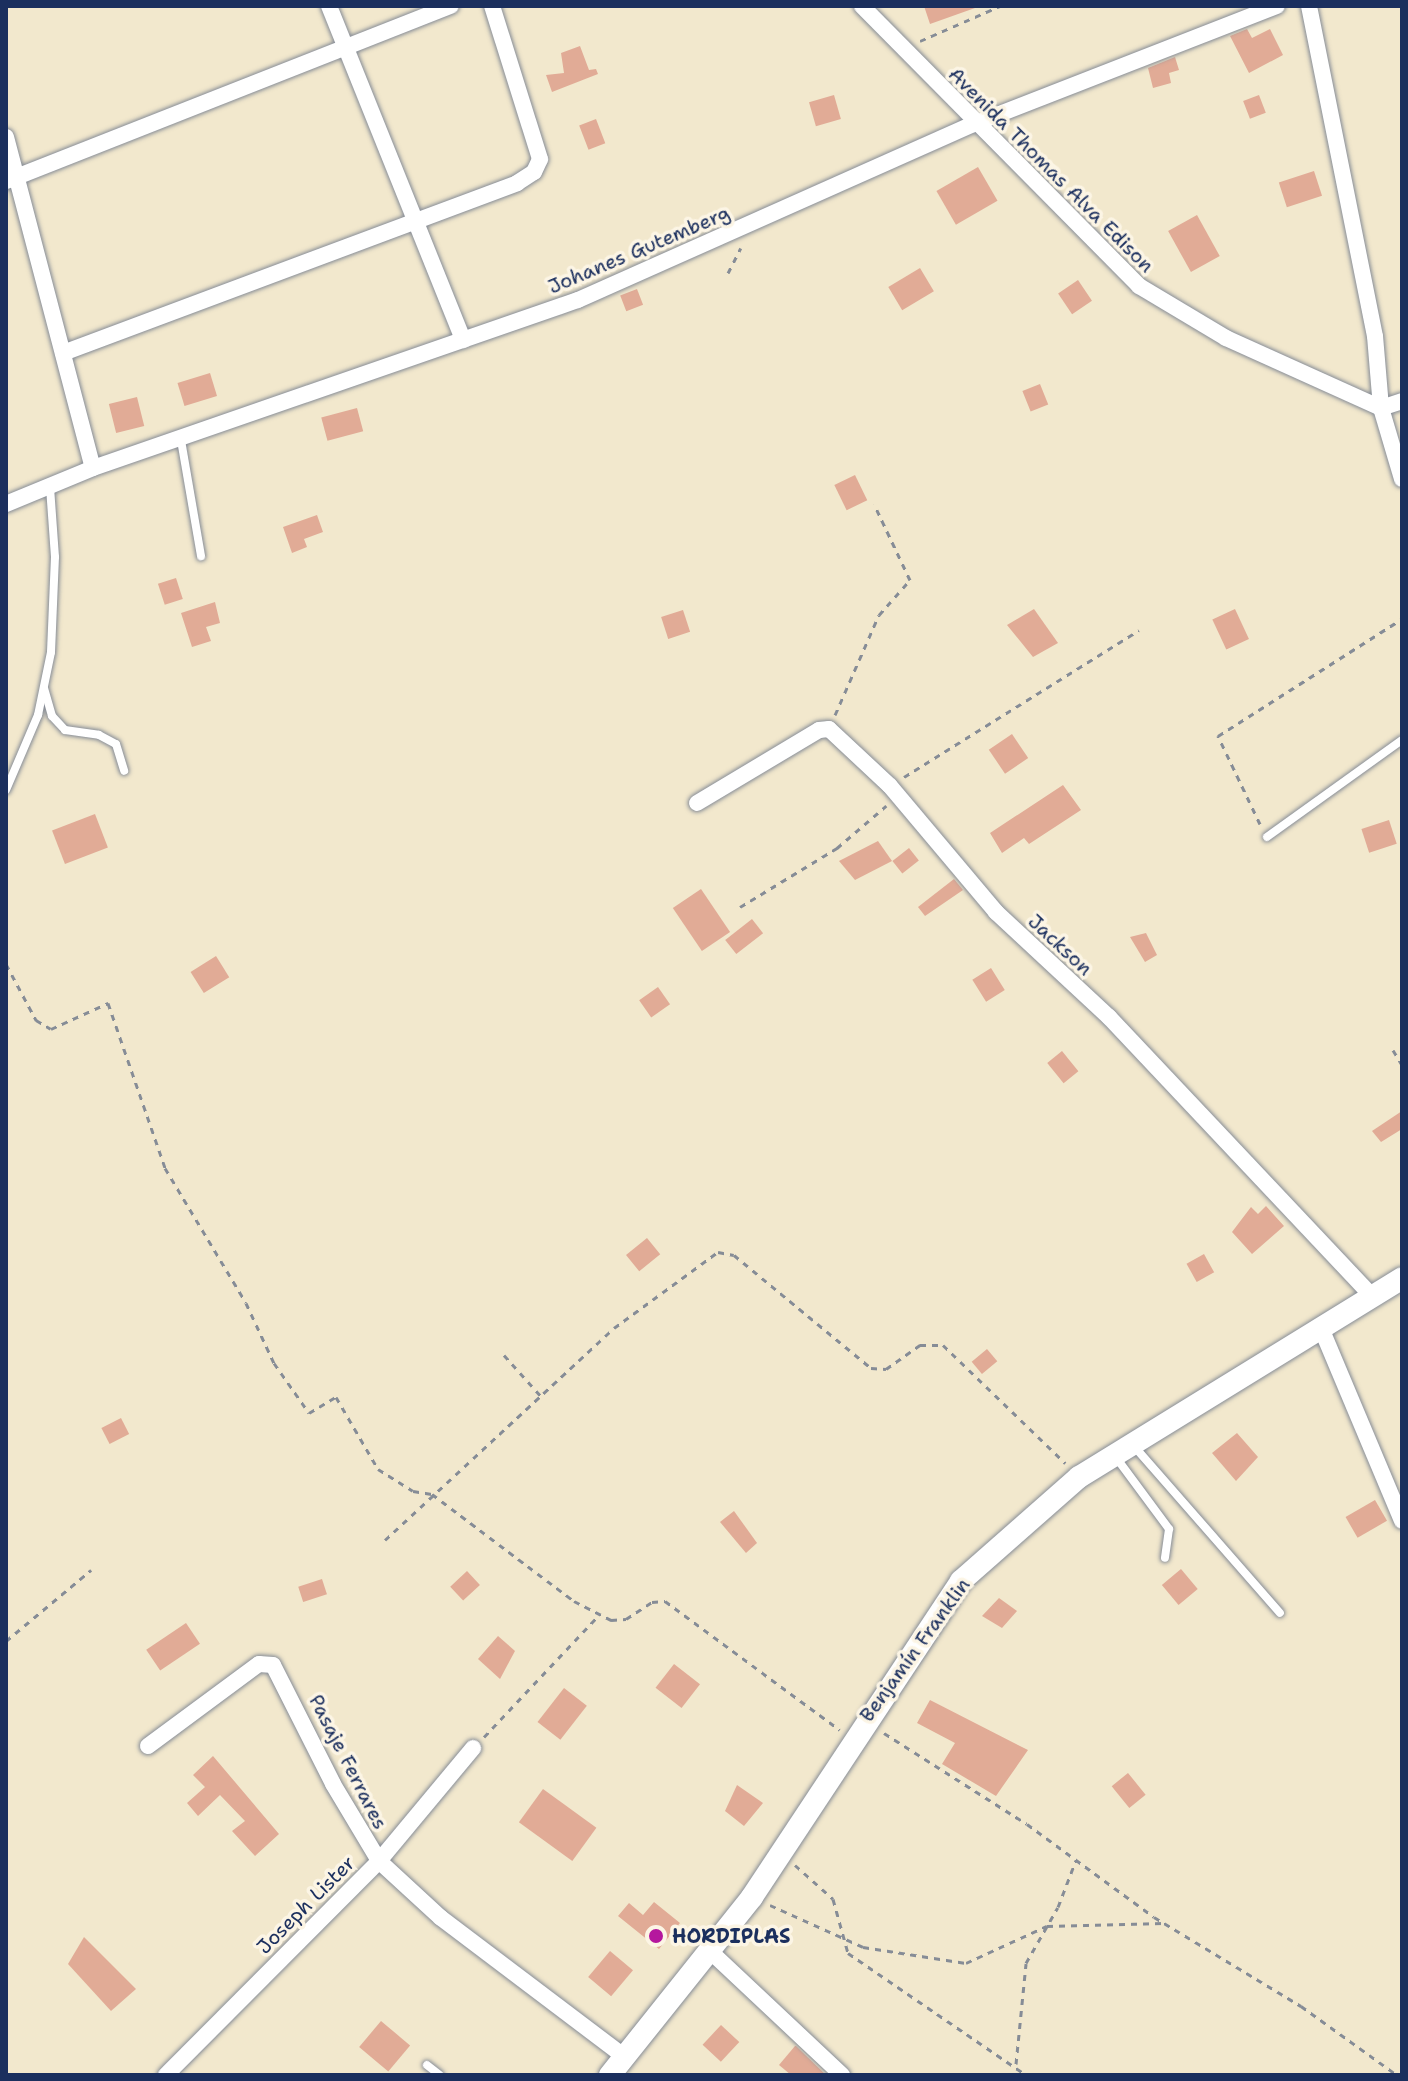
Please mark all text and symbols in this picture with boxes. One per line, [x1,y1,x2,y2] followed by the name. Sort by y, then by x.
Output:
[943,62,1159,278] street label: Avenida Thomas Alva Edison
[545,201,733,299] street label: Johanes Gutemberg
[1023,909,1097,981] street label: Jackson
[855,1573,975,1727] street label: Benjamín Franklin
[304,1691,392,1833] street label: Pasaje Ferrares
[252,1851,360,1959] street label: Joseph Lister
[672,1924,790,1948] place label: HORDIPLAS
[647,1927,665,1945] marker: HORDIPLAS

